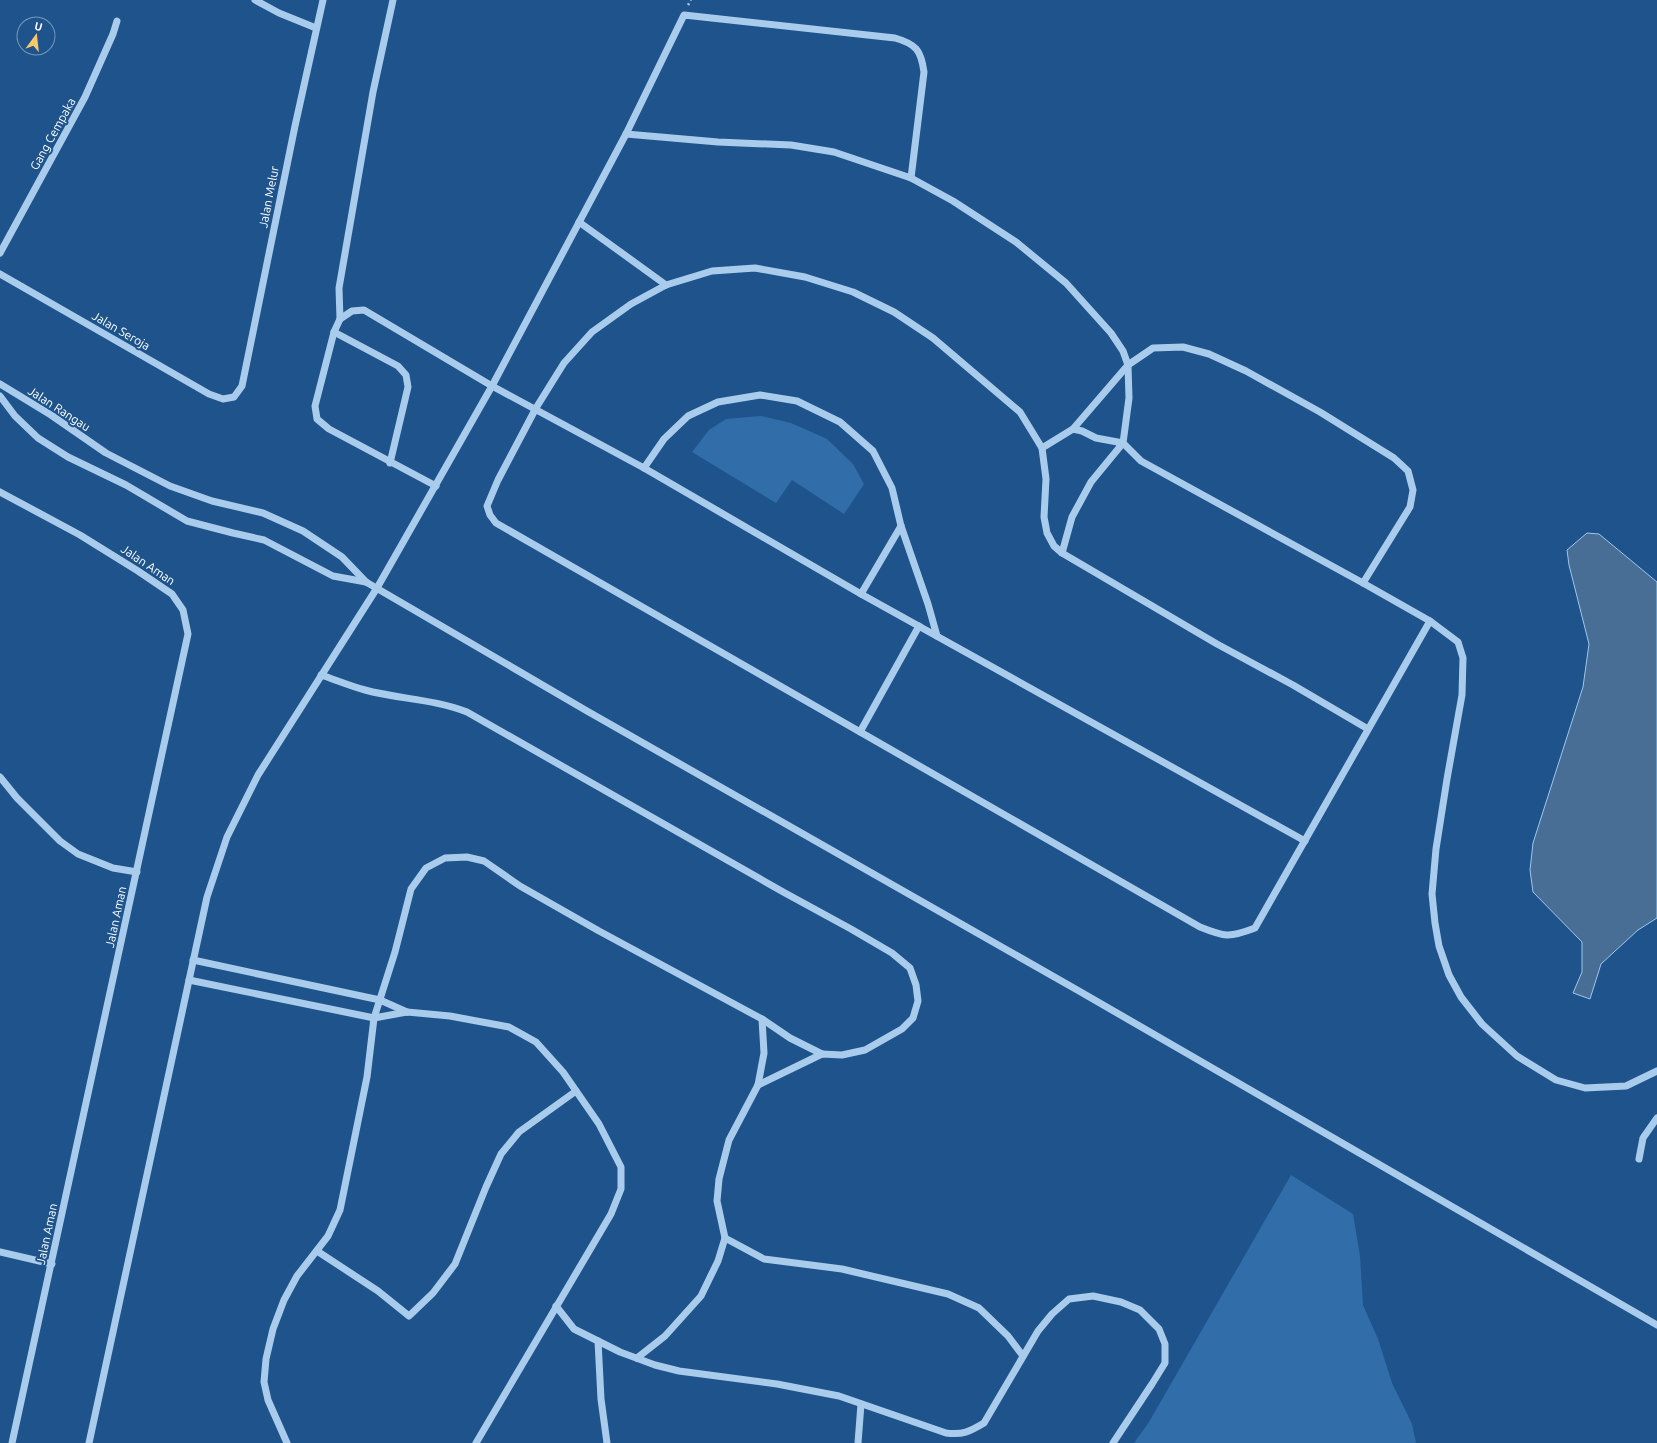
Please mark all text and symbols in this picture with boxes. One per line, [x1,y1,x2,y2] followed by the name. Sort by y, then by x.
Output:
[16,16,56,56] north arrow
[33,20,44,33] text: U
[27,95,78,172] street label: Gang Cempaka
[256,164,281,229] street label: Jalan Melur
[90,309,152,352] street label: Jalan Seroja
[26,384,93,433] street label: Jalan Rangau
[119,542,178,587] street label: Jalan Aman
[103,885,128,949] street label: Jalan Aman
[34,1202,59,1266] street label: Jalan Aman

